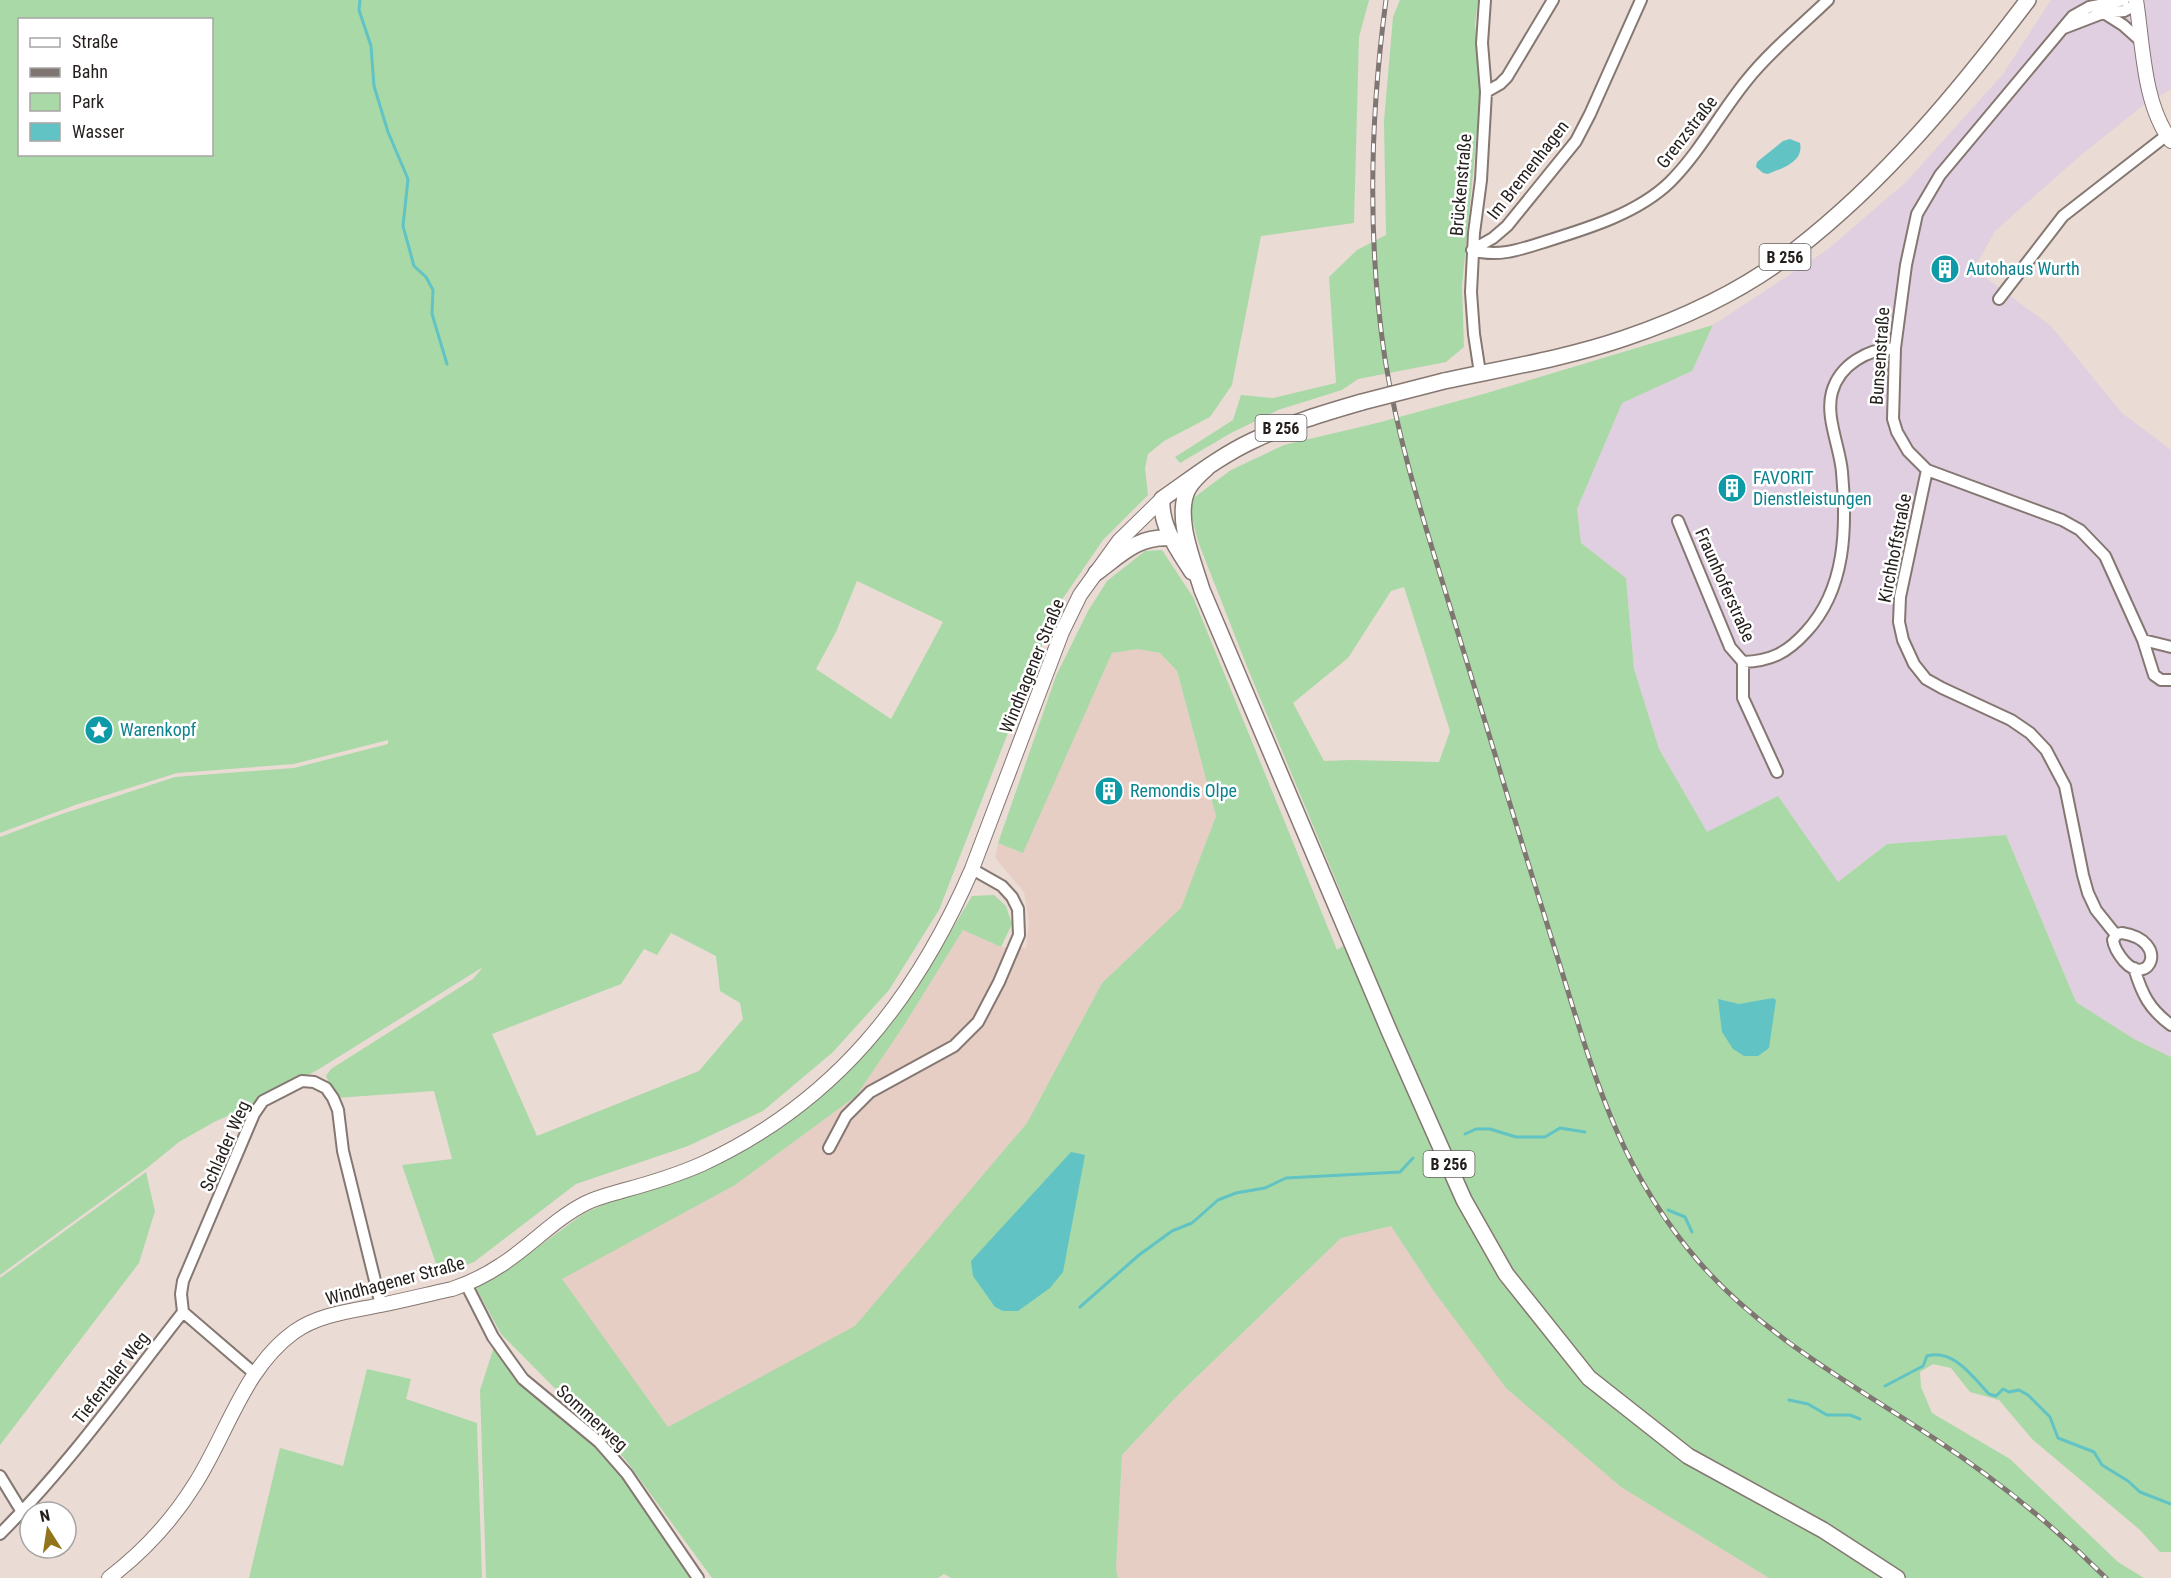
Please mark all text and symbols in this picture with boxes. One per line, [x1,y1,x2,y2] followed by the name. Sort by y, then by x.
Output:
[18,18,213,156] legend
[72,31,118,52] text: Straße
[72,61,108,82] text: Bahn
[72,91,104,112] text: Park
[1652,91,1721,172] street label: Grenzstraße
[1482,116,1573,223] street label: Im Bremenhagen
[72,121,125,142] text: Wasser
[1446,133,1475,237] street label: Brückenstraße
[1760,244,1810,270] road number: B 256
[1929,253,1961,285] building icon: Autohaus Wurth
[1966,258,2080,279] place label: Autohaus Wurth
[1866,306,1893,405] street label: Bunsenstraße
[1256,415,1306,441] road number: B 256
[1753,467,1872,509] place label: FAVORIT Dienstleistungen
[1716,472,1748,504] building icon: FAVORIT Dienstleistungen
[1874,492,1915,604] street label: Kirchhoffstraße
[1691,525,1760,645] street label: Fraunhoferstraße
[995,596,1068,736] street label: Windhagener Straße
[83,714,115,746] place icon: Warenkopf
[120,719,197,740] place label: Warenkopf
[1093,775,1125,807] building icon: Remondis Olpe
[1130,780,1237,801] place label: Remondis Olpe
[195,1097,254,1194] street label: Schlader Weg
[1424,1151,1474,1177] road number: B 256
[323,1252,467,1309] street label: Windhagener Straße
[68,1327,153,1428] street label: Tiefentaler Weg
[552,1380,632,1455] street label: Sommerweg
[18,1500,78,1560] north arrow
[38,1506,52,1526] text: N

